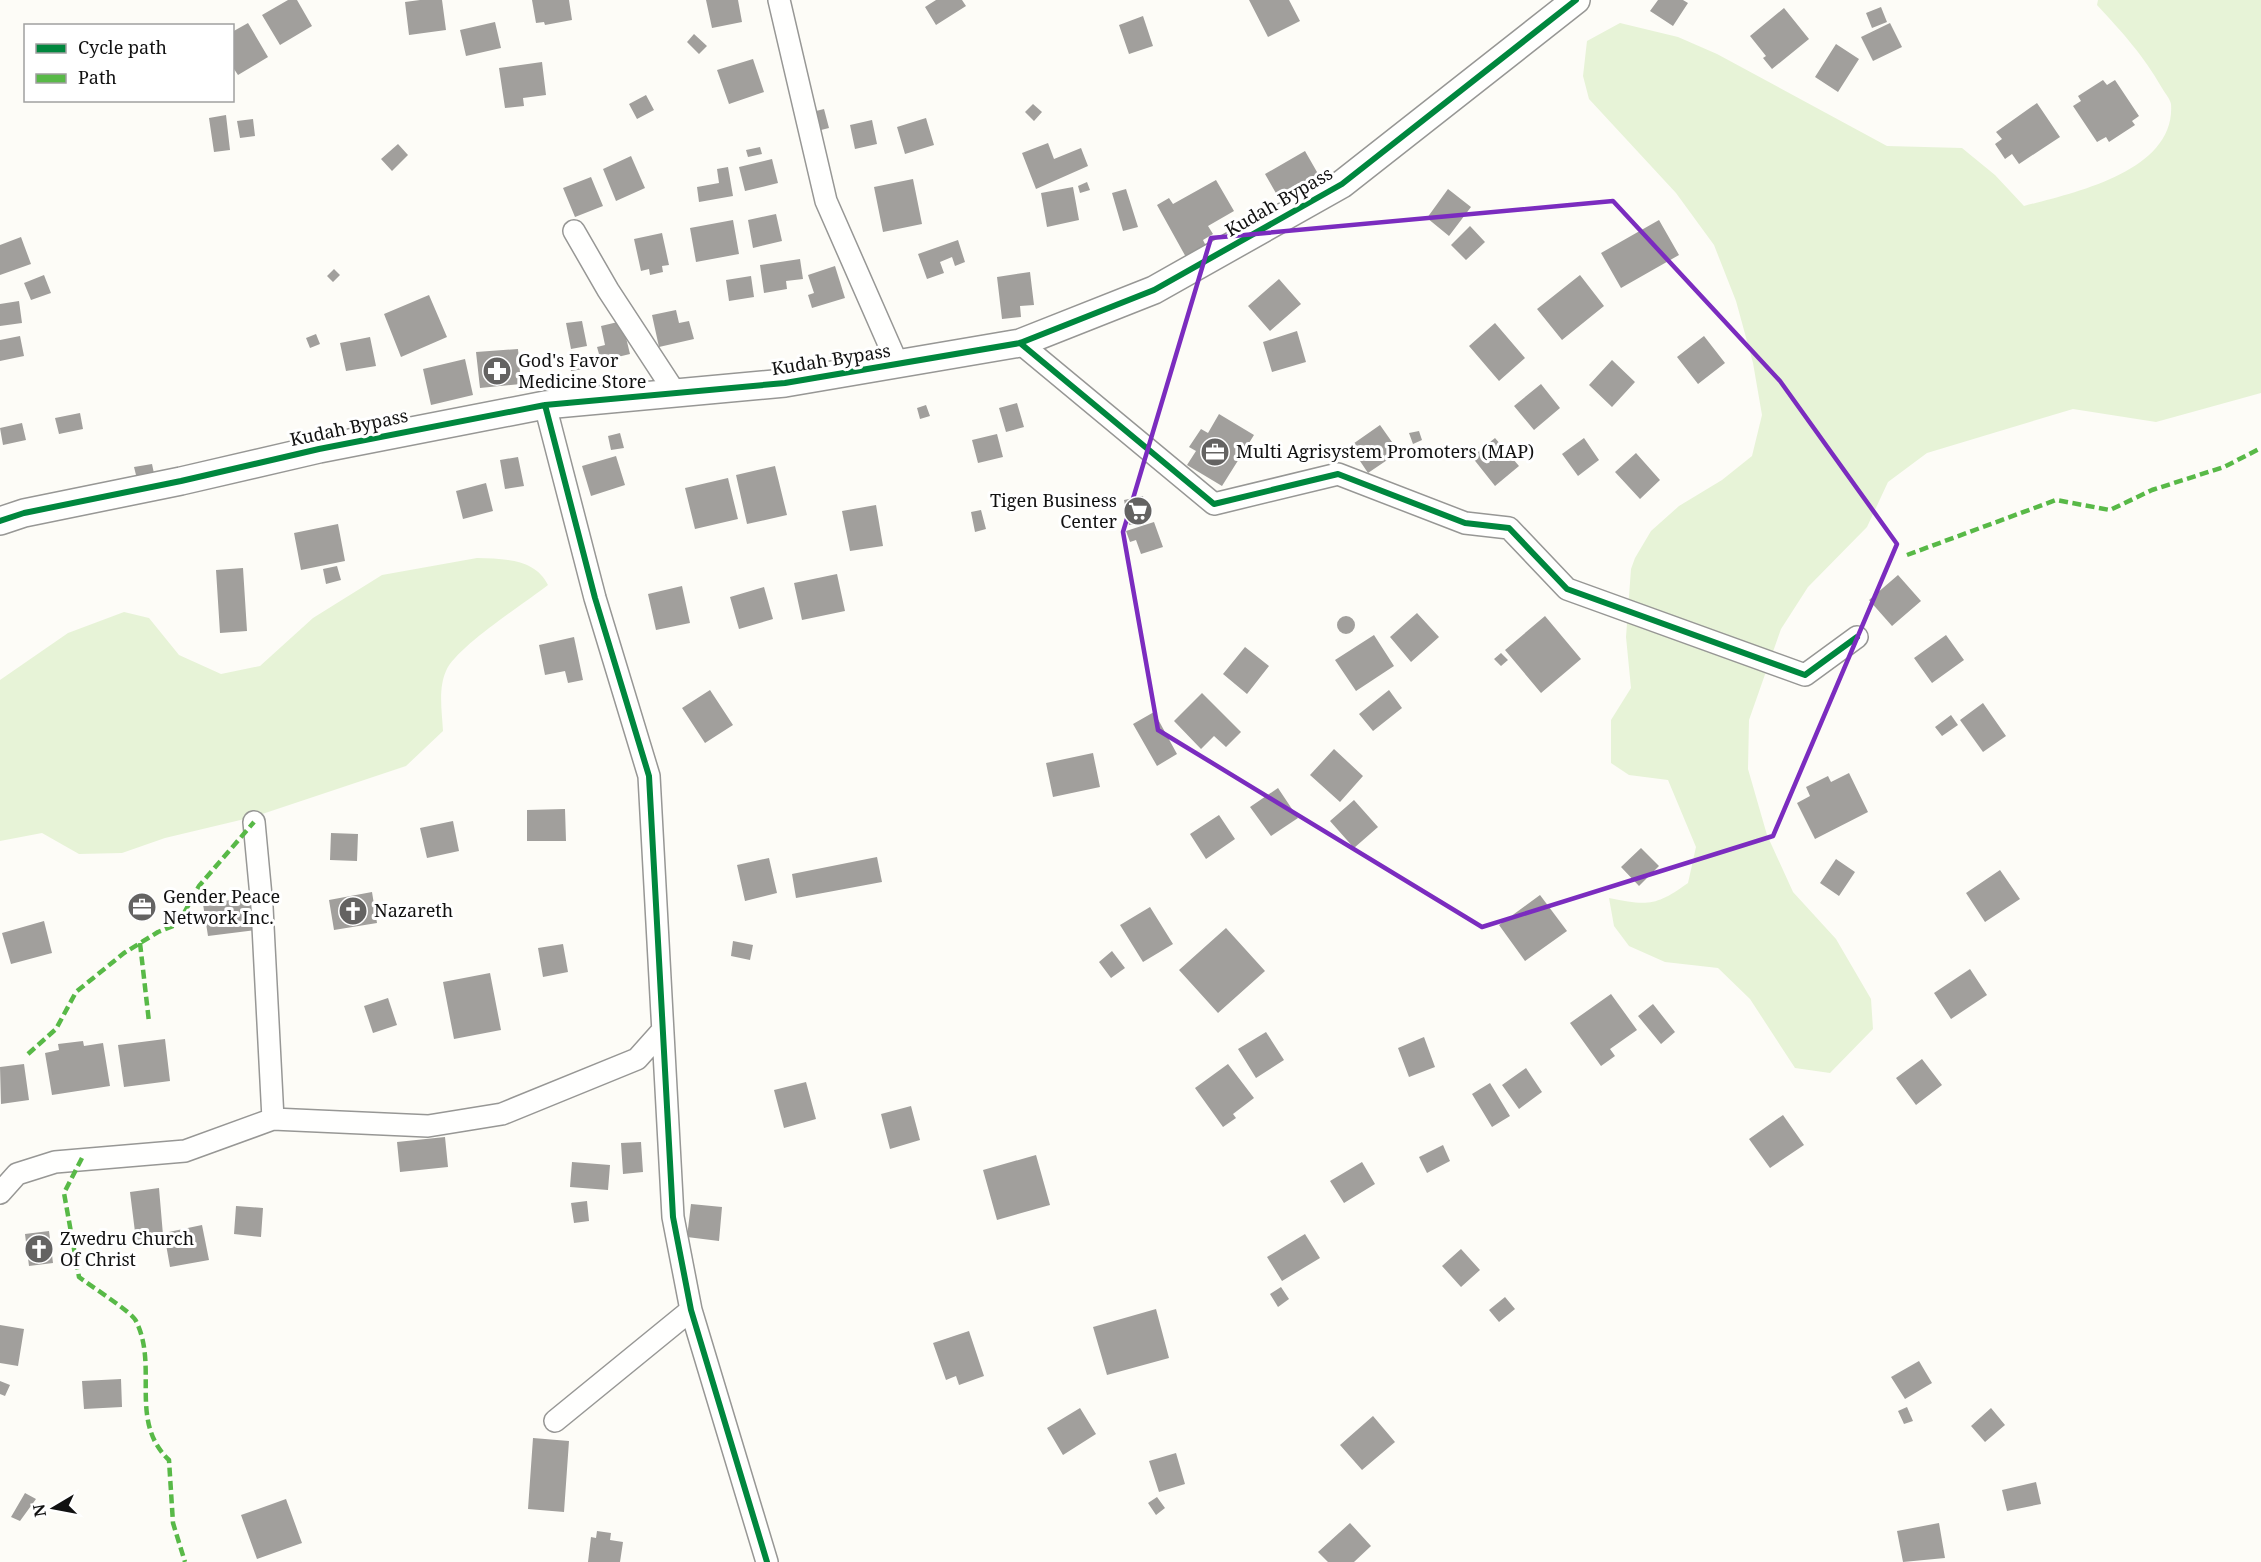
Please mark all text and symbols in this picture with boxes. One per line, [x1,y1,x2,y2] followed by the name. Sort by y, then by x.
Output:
[24,24,234,102] legend
[78,35,167,59] text: Cycle path
[78,65,117,89] text: Path
[1221,161,1336,242] street label: Kudah Bypass
[770,338,892,380] street label: Kudah Bypass
[518,348,646,393] place label: God's Favor Medicine Store
[481,355,513,387] pharmacy icon: God's Favor Medicine Store
[288,403,410,451] street label: Kudah Bypass
[1199,436,1231,468] office icon: Multi Agrisystem Promoters (MAP)
[1236,439,1534,463] place label: Multi Agrisystem Promoters (MAP)
[990,488,1118,533] place label: Tigen Business Center
[1122,495,1154,527] supermarket icon: Tigen Business Center
[163,884,280,929] place label: Gender Peace Network Inc.
[126,891,158,923] office icon: Gender Peace Network Inc.
[337,895,369,927] church icon: Nazareth
[374,898,453,922] place label: Nazareth
[60,1226,194,1271] place label: Zwedru Church Of Christ
[23,1233,55,1265] church icon: Zwedru Church Of Christ
[24,1478,84,1538] north arrow
[27,1502,51,1519] text: N

